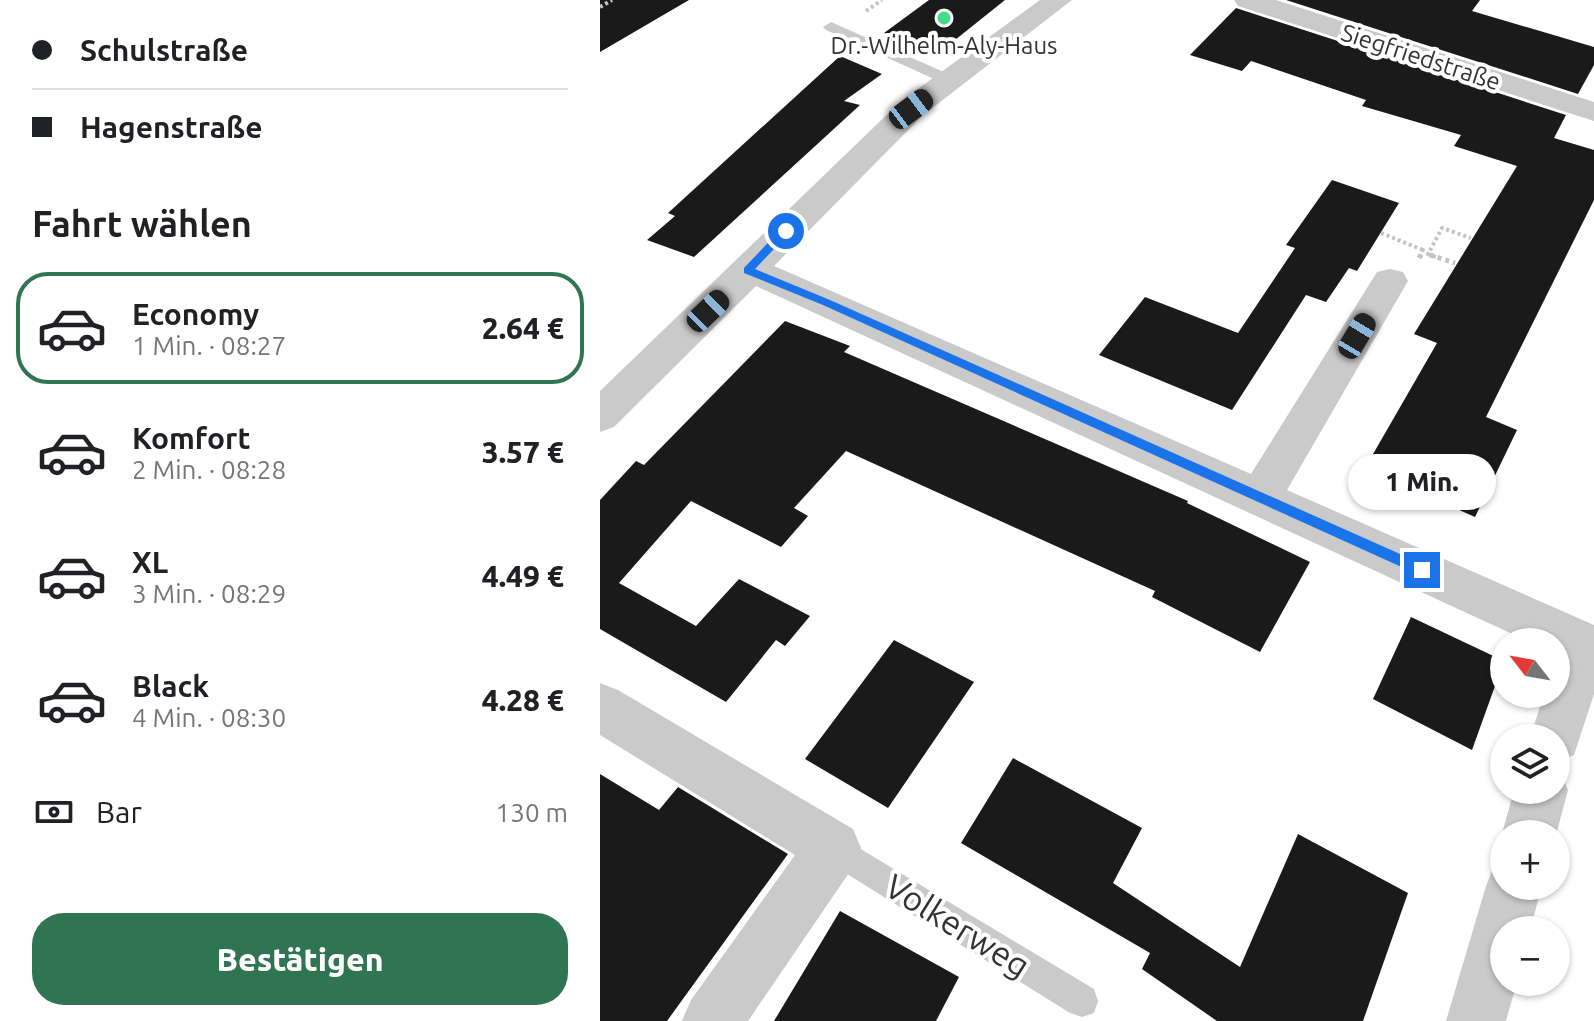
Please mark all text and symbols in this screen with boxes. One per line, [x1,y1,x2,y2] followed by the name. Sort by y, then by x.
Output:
[935,9,953,27] marker: Dr.-Wilhelm-Aly-Haus
[1338,19,1504,95] street label: Siegfriedstraße
[830,32,1058,59] place label: Dr.-Wilhelm-Aly-Haus
[80,33,248,67] text: Schulstraße
[885,85,937,133] car
[80,110,263,144] text: Hagenstraße
[32,203,252,244] text: Fahrt wählen
[768,213,804,249] route start
[682,286,734,336] car
[36,292,108,364] icon: car
[132,297,259,331] text: Economy
[1334,309,1380,363] car
[482,311,564,345] text: 2.64 €
[132,331,286,360] text: 1 Min. · 08:27
[36,416,108,488] icon: car
[132,421,250,455] text: Komfort
[482,435,564,469] text: 3.57 €
[1348,454,1496,510] callout: 1 Min.
[132,455,286,484] text: 2 Min. · 08:28
[1385,467,1459,496] text: 1 Min.
[36,540,108,612] icon: car
[132,545,168,579] text: XL
[1404,552,1440,588] route end
[482,559,564,593] text: 4.49 €
[132,579,286,608] text: 3 Min. · 08:29
[1490,628,1570,708] north arrow
[1490,628,1570,996] map controls
[36,664,108,736] icon: car
[132,669,209,703] text: Black
[482,683,564,717] text: 4.28 €
[132,703,286,732] text: 4 Min. · 08:30
[1490,724,1570,804] button: layers
[32,790,76,834] icon: cash
[96,795,142,829] text: Bar
[496,798,568,827] text: 130 m
[1490,820,1570,900] button: +
[879,866,1037,984] street label: Volkerweg
[32,913,568,1005] button: Bestätigen
[1490,916,1570,996] button: −

